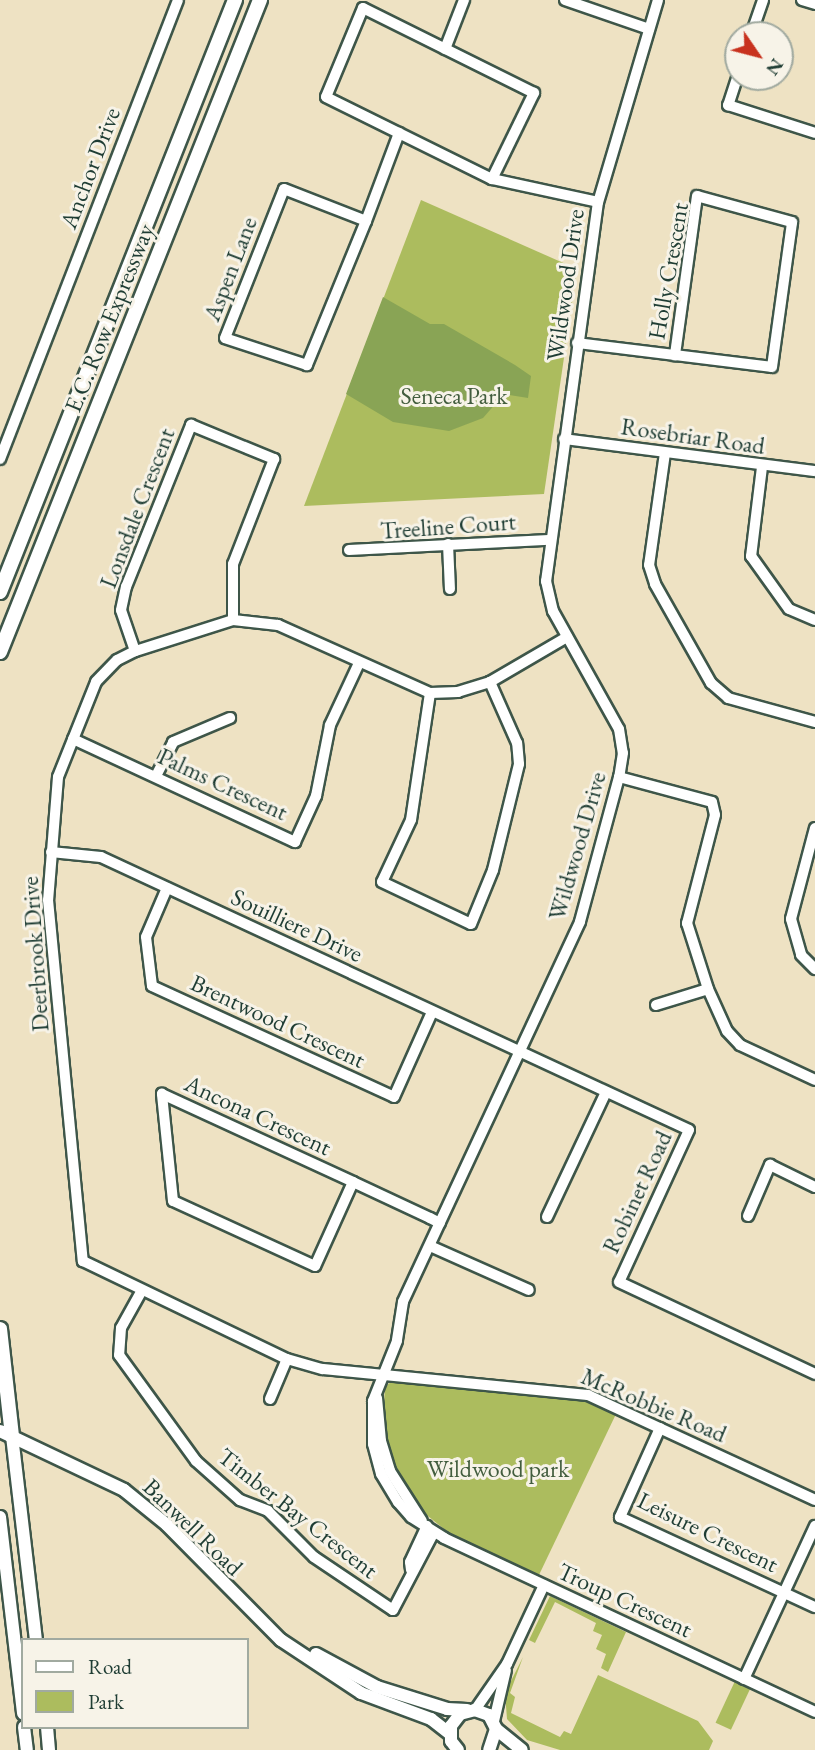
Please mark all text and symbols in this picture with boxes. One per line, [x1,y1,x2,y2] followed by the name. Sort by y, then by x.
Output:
[724,21,794,91] north arrow
[760,54,790,81] text: N
[54,103,126,233] street label: Anchor Drive
[642,200,694,342] street label: Holly Crescent
[540,207,590,363] street label: Wildwood Drive
[197,213,263,325] street label: Aspen Lane
[58,220,160,416] street label: E.C. Row Expressway
[401,382,507,410] park label: Seneca Park
[619,412,767,460] street label: Rosebriar Road
[93,424,181,592] street label: Lonsdale Crescent
[379,507,517,545] street label: Treeline Court
[154,741,292,827] street label: Palms Crescent
[542,768,612,924] street label: Wildwood Drive
[15,875,55,1033] street label: Deerbrook Drive
[227,882,367,968] street label: Souilliere Drive
[186,968,370,1074] street label: Brentwood Crescent
[180,1068,336,1162] street label: Ancona Crescent
[596,1126,678,1258] street label: Robinet Road
[577,1361,731,1449] street label: McRobbie Road
[212,1442,384,1584] street label: Timber Bay Crescent
[427,1455,569,1483] park label: Wildwood park
[137,1472,249,1582] street label: Banwell Road
[633,1486,783,1578] street label: Leisure Crescent
[553,1556,697,1644] street label: Troup Crescent
[21,1638,248,1729] legend
[88,1653,132,1680] text: Road
[88,1688,124,1715] text: Park

